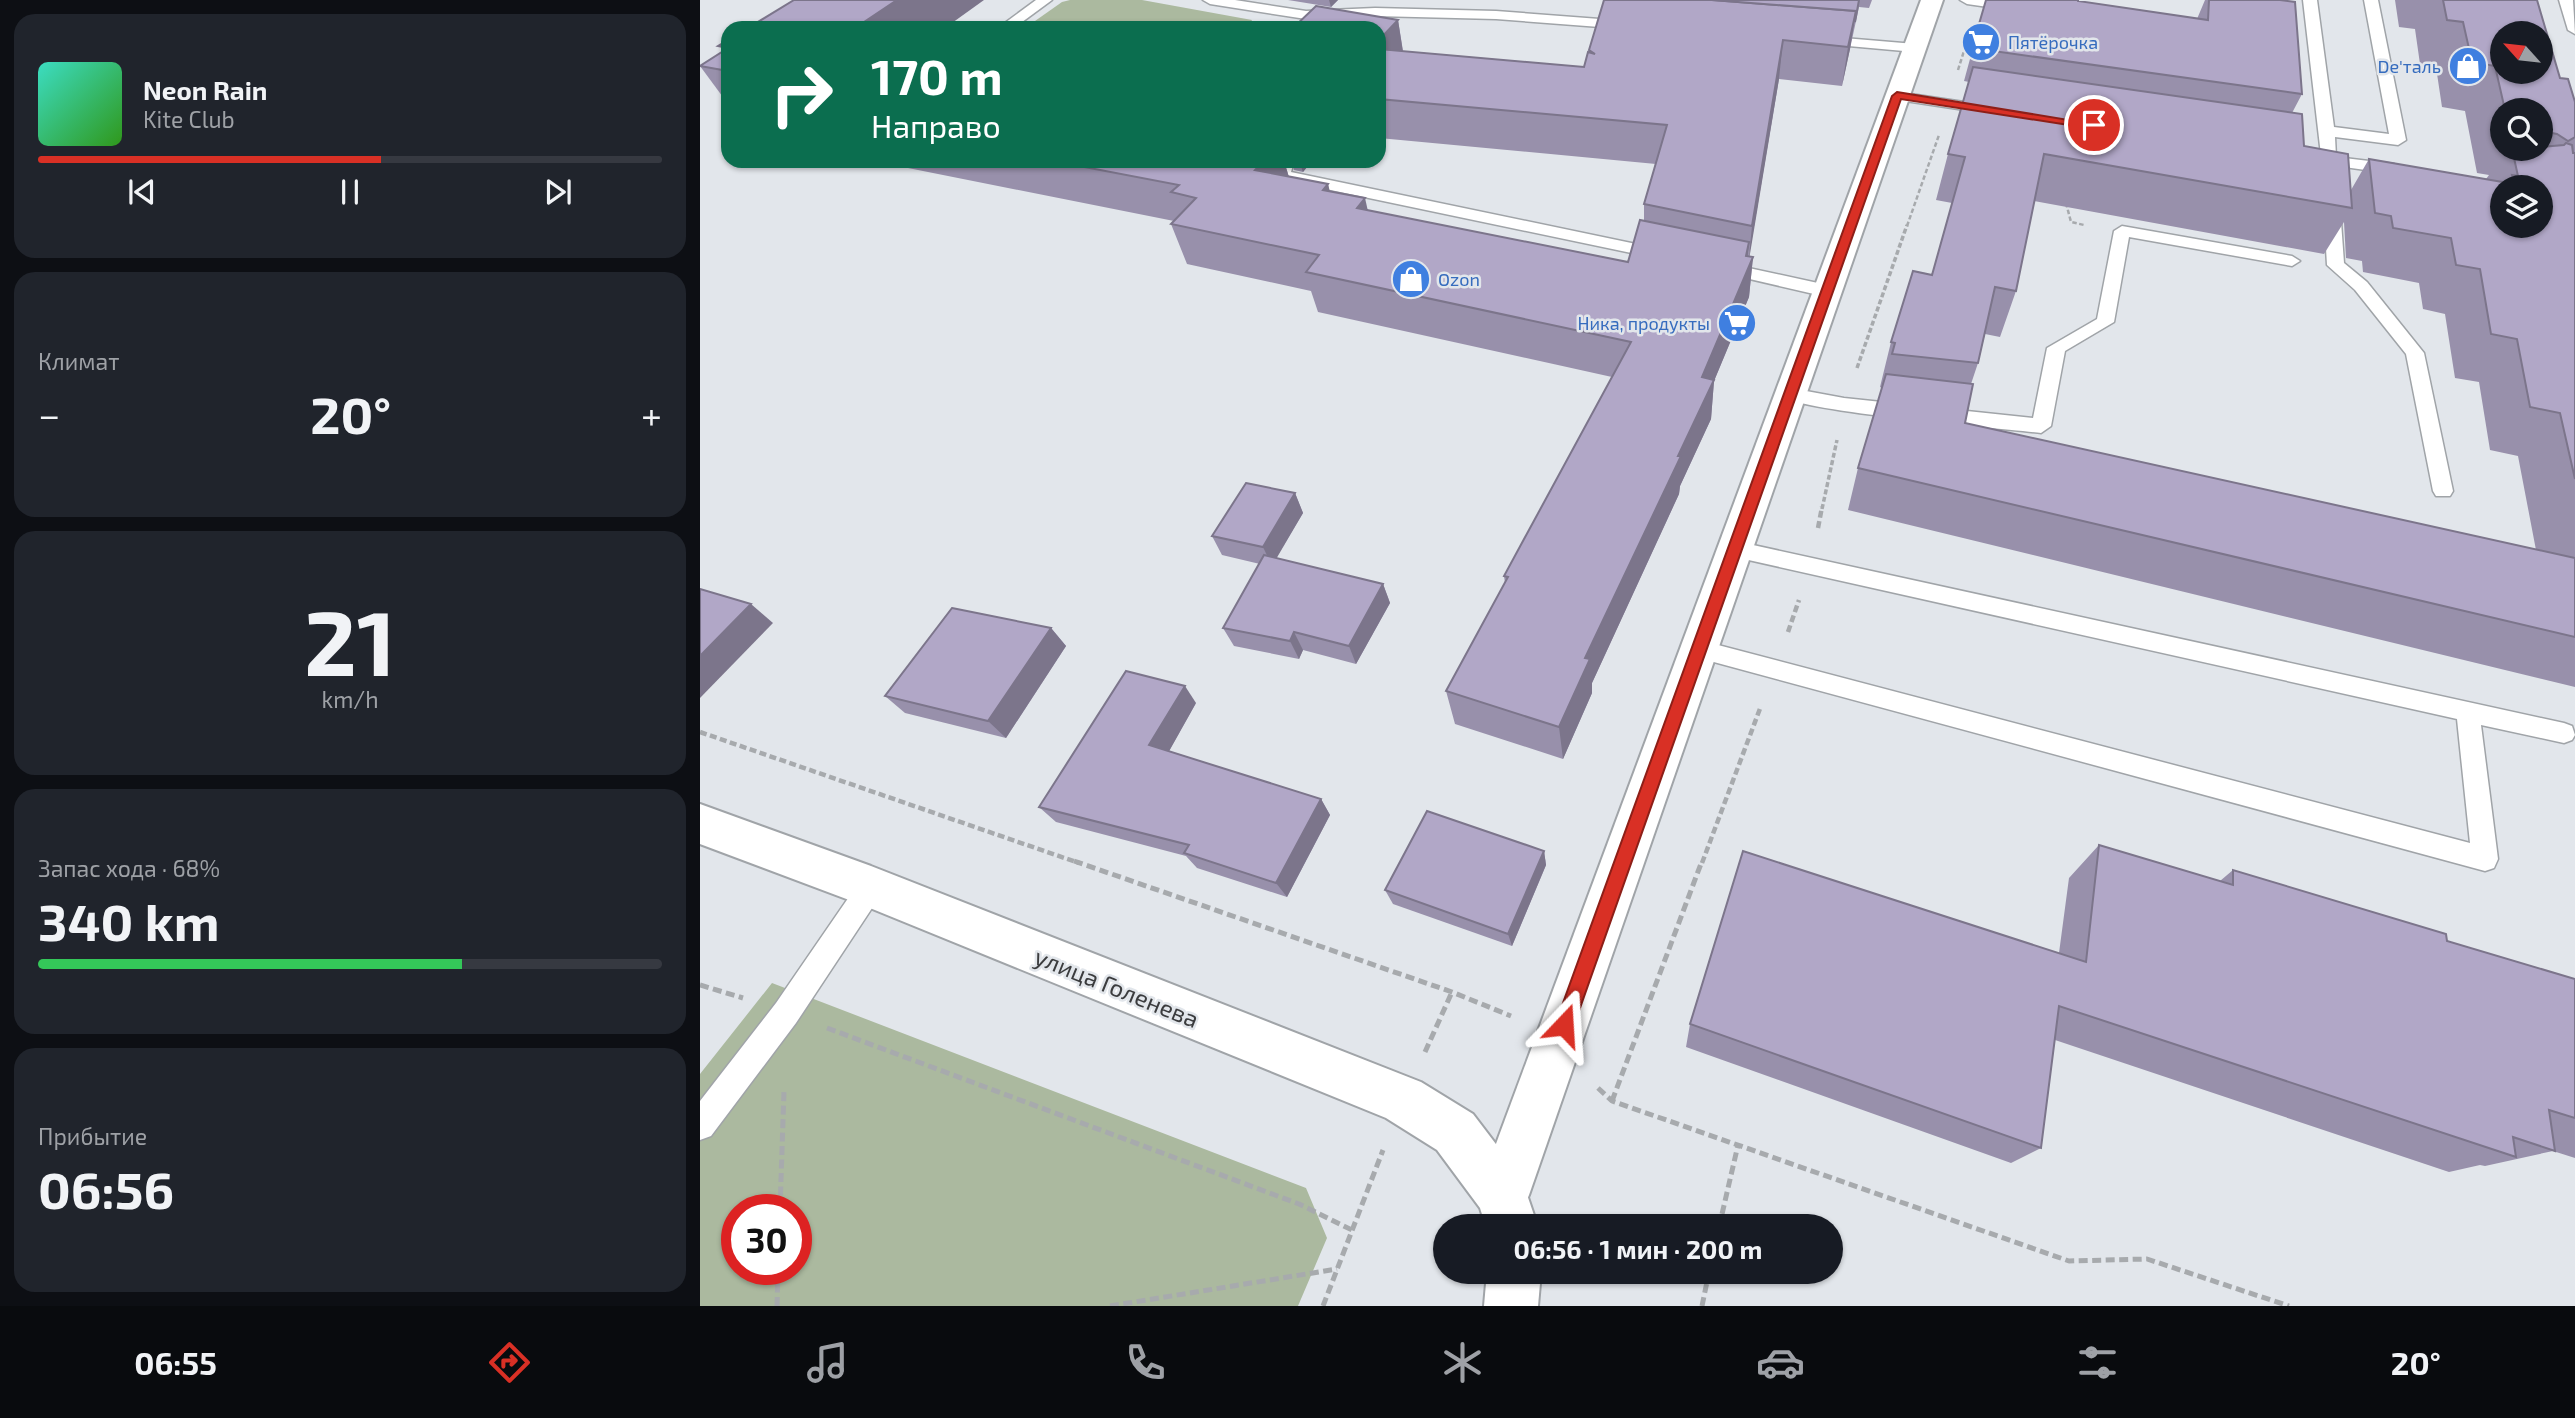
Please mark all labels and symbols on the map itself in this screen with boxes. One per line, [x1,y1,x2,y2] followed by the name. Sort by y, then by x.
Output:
[1960,21,2002,63] supermarket icon: Пятёрочка
[2490,21,2553,84] north arrow
[2008,31,2098,53] place label: Пятёрочка
[2447,45,2489,87] shop icon: De'таль
[2378,55,2441,77] place label: De'таль
[2064,95,2124,155] pin
[1390,258,1432,300] shop icon: Ozon
[1438,268,1480,290] place label: Ozon
[1716,302,1758,344] supermarket icon: Ника, продукты
[1577,312,1710,334] place label: Ника, продукты
[1030,941,1203,1034] street label: улица Голенева
[1527,988,1601,1062] position arrow
[721,1194,812,1285] speed limit sign: 30

